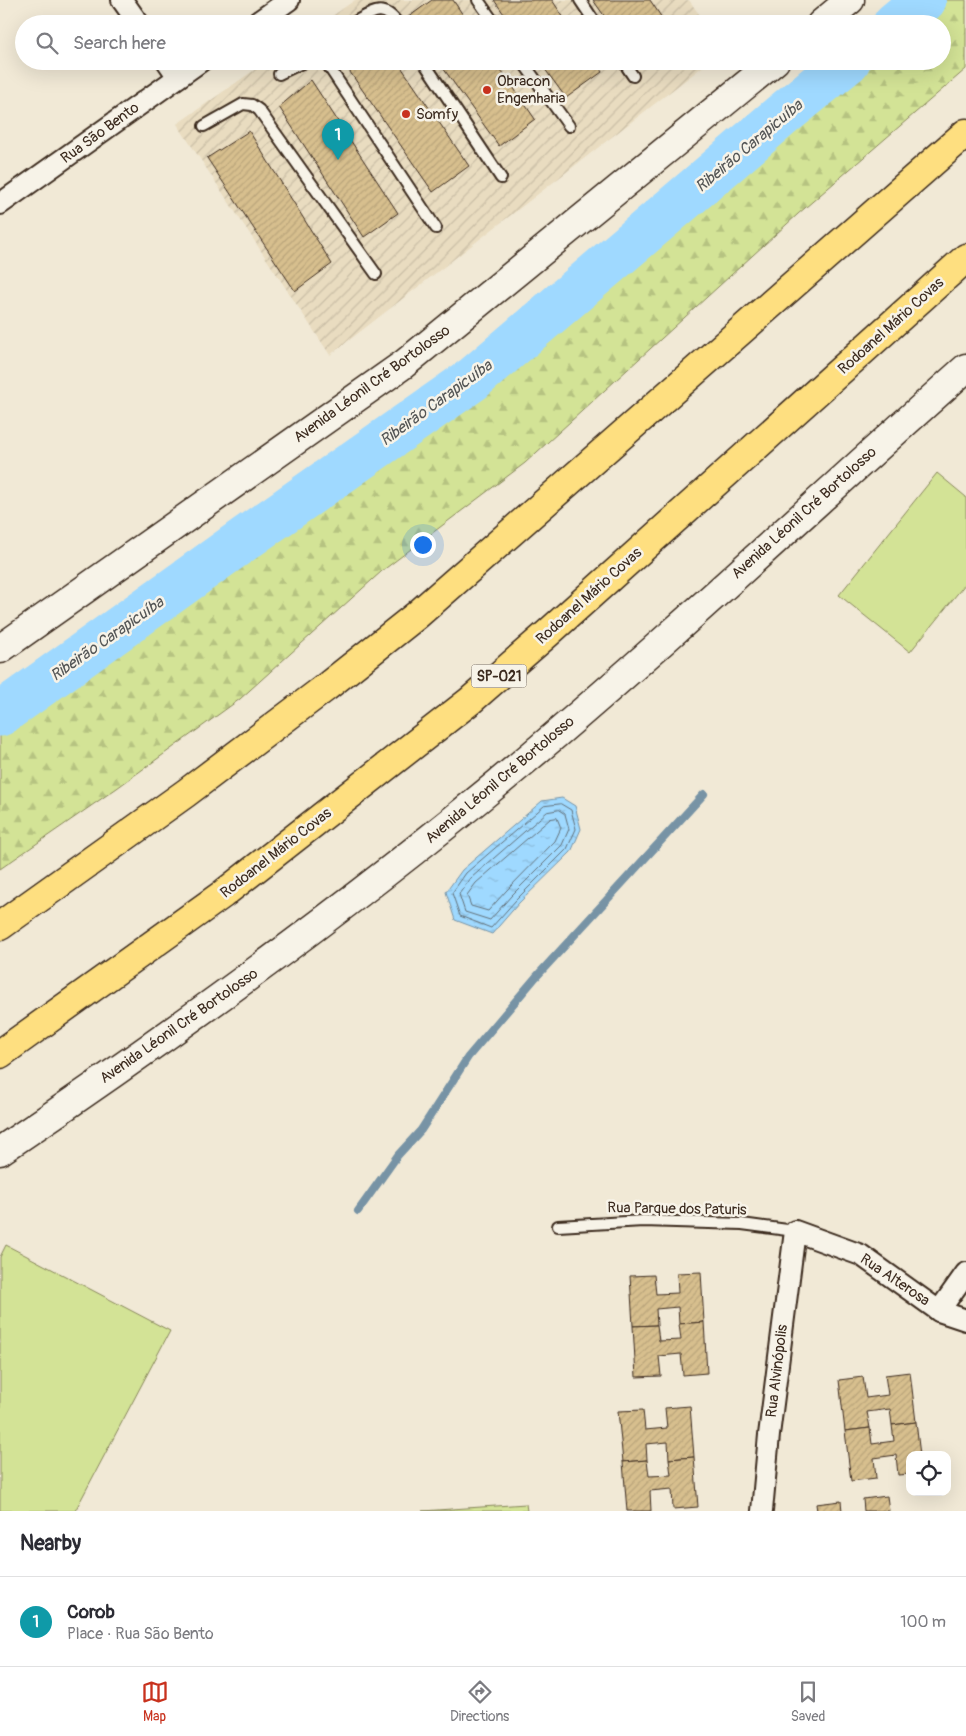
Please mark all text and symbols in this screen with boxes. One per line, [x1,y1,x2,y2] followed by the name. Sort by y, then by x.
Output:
[15,15,951,70] search box
[33,29,61,57] icon: search
[73,31,166,55] text: Search here
[497,72,565,108] place label: Obracon Engenharia
[481,84,493,96] marker: Obracon Engenharia
[691,94,808,197] water label: Ribeirão Carapicuíba
[57,98,143,168] street label: Rua São Bento
[416,105,459,124] place label: Somfy
[400,108,412,120] marker: Somfy
[322,119,354,160] pin: 1
[834,273,948,379] street label: Rodoanel Mário Covas
[290,321,454,447] street label: Avenida Léonil Cré Bortolosso
[376,355,497,450] water label: Ribeirão Carapicuíba
[728,443,880,583] street label: Avenida Léonil Cré Bortolosso
[410,532,436,558] your location
[532,543,646,649] street label: Rodoanel Mário Covas
[47,592,169,685] water label: Ribeirão Carapicuíba
[472,664,526,688] road number: SP-021
[422,712,578,848] street label: Avenida Léonil Cré Bortolosso
[217,803,336,902] street label: Rodoanel Mário Covas
[96,964,262,1088] street label: Avenida Léonil Cré Bortolosso
[607,1198,747,1220] street label: Rua Parque dos Paturis
[857,1250,933,1310] street label: Rua Alterosa
[762,1323,792,1419] street label: Rua Alvinópolis
[906,1451,951,1496] map controls
[906,1451,951,1496] button: locate
[20,1530,81,1557] text: Nearby
[67,1600,115,1624] text: Corob
[33,1612,39,1632] text: 1
[900,1612,946,1632] text: 100 m
[67,1624,214,1644] text: Place · Rua São Bento
[141,1678,169,1725] tab: Map
[450,1678,509,1725] tab: Directions
[791,1678,825,1725] tab: Saved

